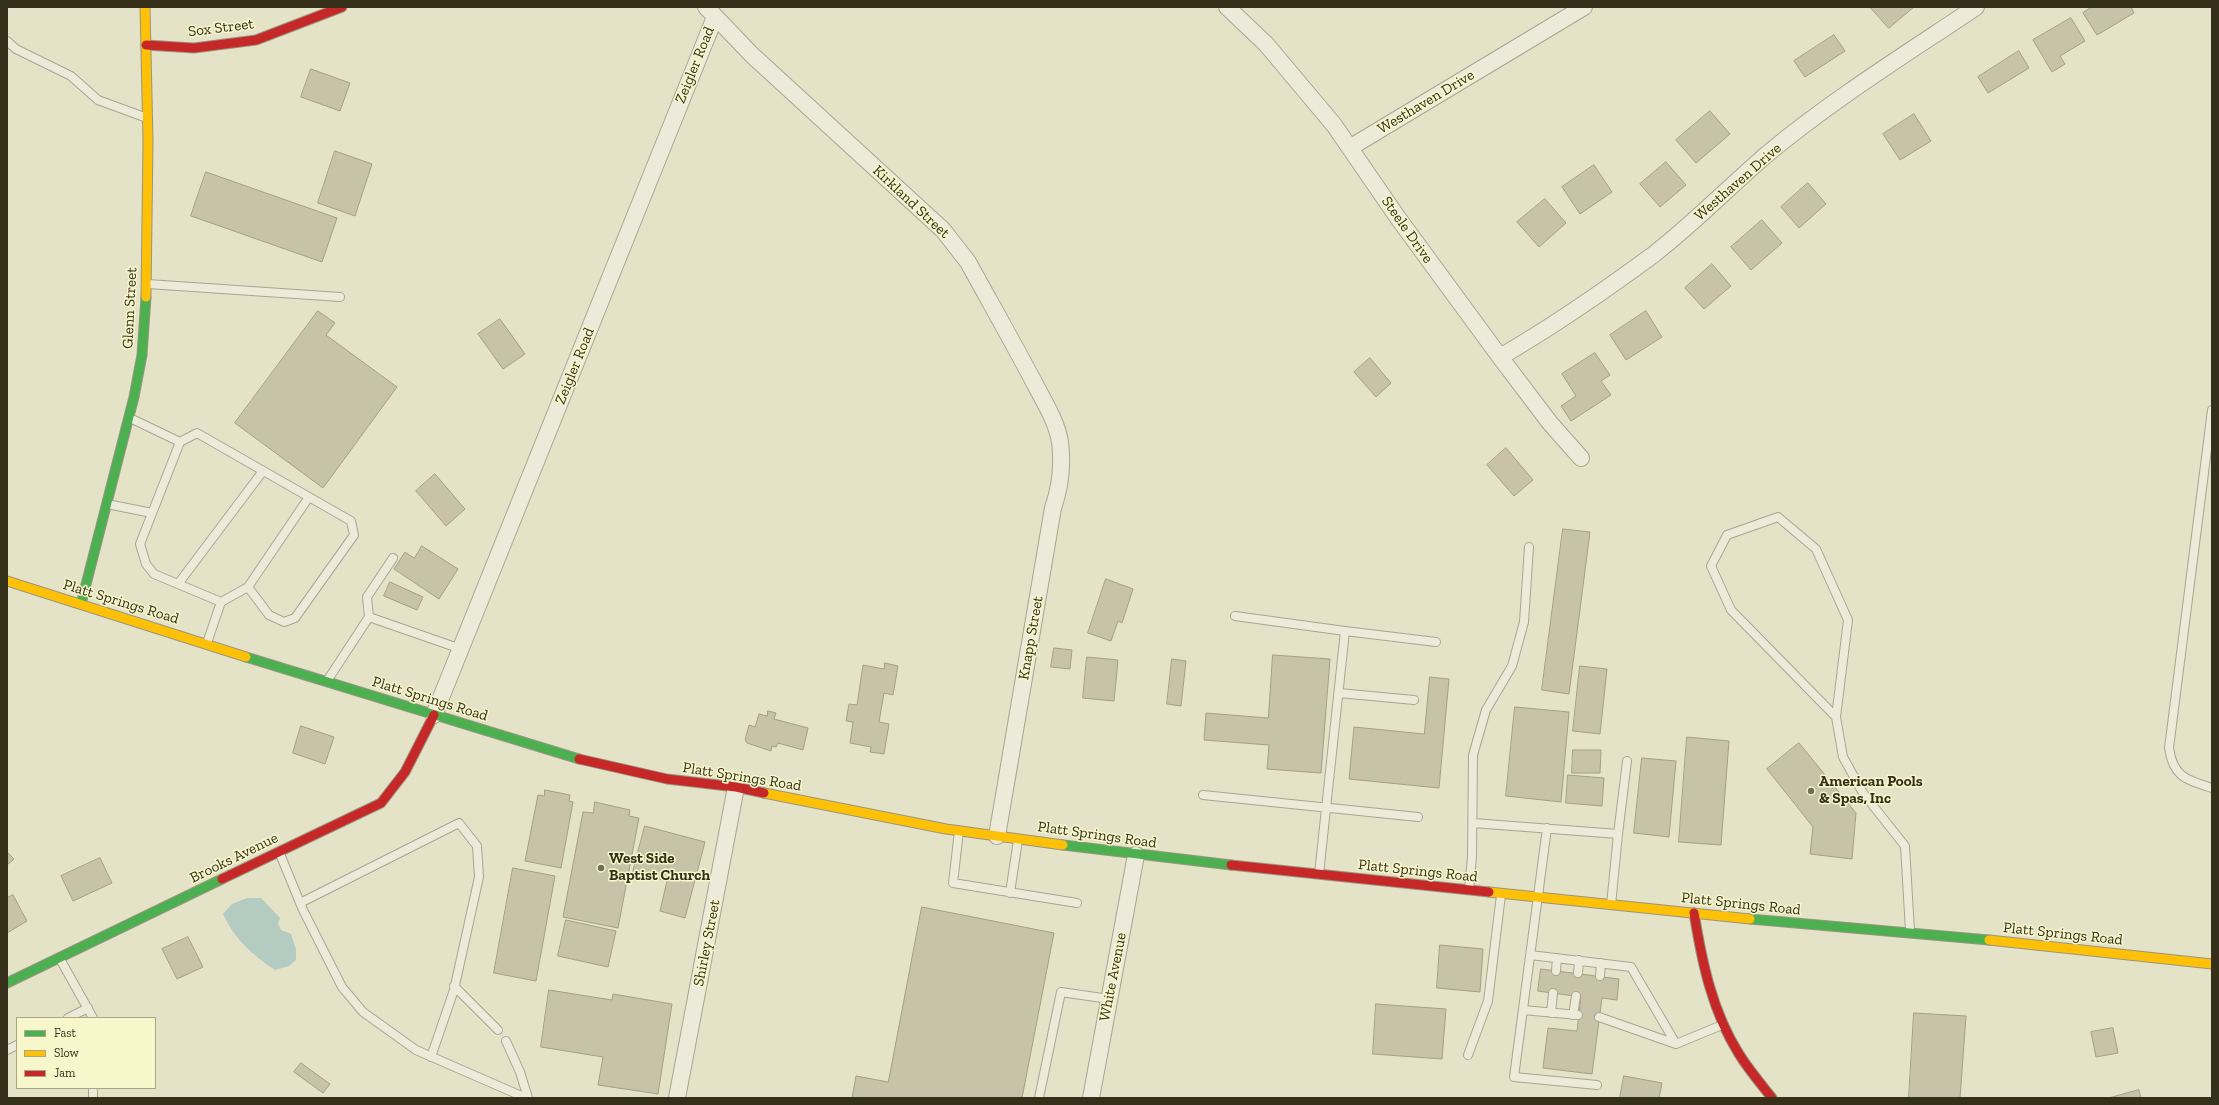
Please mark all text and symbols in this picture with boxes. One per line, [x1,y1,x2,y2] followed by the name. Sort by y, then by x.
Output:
[187,15,255,41] street label: Sox Street
[671,24,719,106] street label: Zeigler Road
[1374,66,1478,138] street label: Westhaven Drive
[1691,139,1785,225] street label: Westhaven Drive
[869,162,953,242] street label: Kirkland Street
[1377,193,1437,267] street label: Steele Drive
[119,267,141,349] street label: Glenn Street
[551,325,599,407] street label: Zeigler Road
[61,576,181,628] street label: Platt Springs Road
[1015,595,1047,681] street label: Knapp Street
[370,673,490,725] street label: Platt Springs Road
[681,759,803,795] street label: Platt Springs Road
[1819,773,1923,808] place label: American Pools & Spas, Inc
[1806,786,1816,796] marker: American Pools & Spas, Inc
[1036,818,1158,852] street label: Platt Springs Road
[187,829,281,887] street label: Brooks Avenue
[609,850,710,885] place label: West Side Baptist Church
[1357,856,1479,886] street label: Platt Springs Road
[596,863,606,873] marker: West Side Baptist Church
[1680,889,1802,919] street label: Platt Springs Road
[690,898,724,988] street label: Shirley Street
[2002,919,2124,949] street label: Platt Springs Road
[1096,931,1130,1023] street label: White Avenue
[16,1017,156,1089] legend
[54,1026,76,1040] text: Fast
[54,1046,79,1060] text: Slow
[54,1066,75,1080] text: Jam

